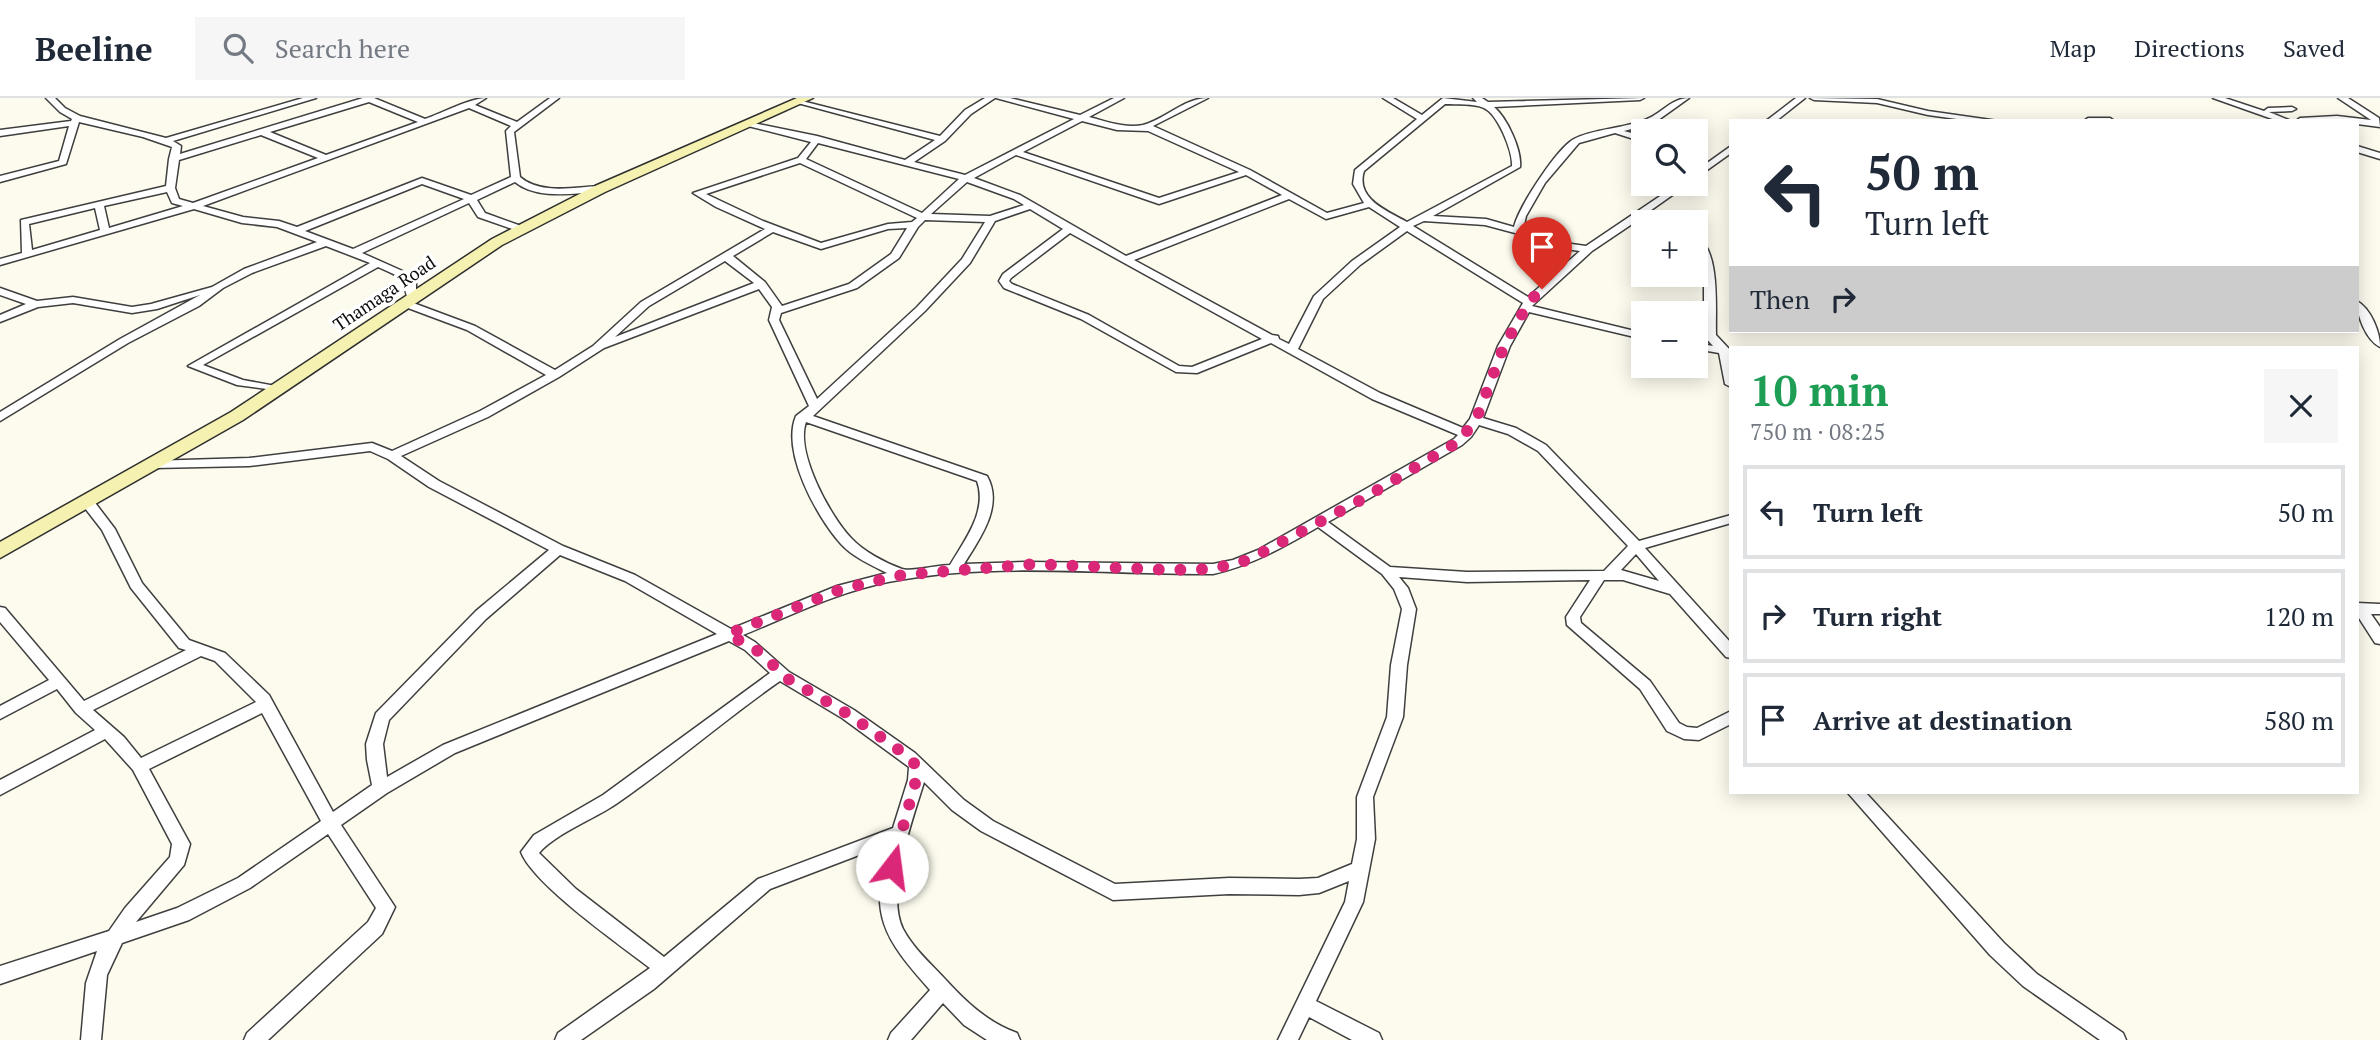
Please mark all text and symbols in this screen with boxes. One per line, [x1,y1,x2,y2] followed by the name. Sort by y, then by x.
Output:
[195,17,685,80] search box
[35,27,153,70] text: Beeline
[219,29,257,67] icon: search
[275,31,410,65] text: Search here
[2050,32,2096,64] text: Map
[2134,32,2245,64] text: Directions
[2283,32,2345,64] text: Saved
[1631,119,1708,378] map controls
[1631,119,1708,196] button: search
[1865,139,1979,204] text: 50 m
[1750,147,1841,238] icon: left
[1865,202,1989,244] text: Turn left
[1631,210,1708,287] button: +
[1512,217,1572,289] pin
[1523,228,1561,266] icon: arrive
[328,250,440,336] street label: Thamaga Road
[1824,280,1862,318] icon: right
[1750,282,1810,316] text: Then
[1631,301,1708,378] button: −
[1750,362,1889,418] text: 10 min
[2264,369,2338,443] button: close
[1750,416,1885,447] text: 750 m · 08:25
[1754,493,1792,531] icon: left
[1813,495,1923,529] text: Turn left
[2278,495,2334,529] text: 50 m
[1754,597,1792,635] icon: right
[1813,599,1942,633] text: Turn right
[2264,599,2334,633] text: 120 m
[1754,701,1792,739] icon: arrive
[1813,703,2072,737] text: Arrive at destination
[2264,703,2334,737] text: 580 m
[855,830,929,904] position arrow

